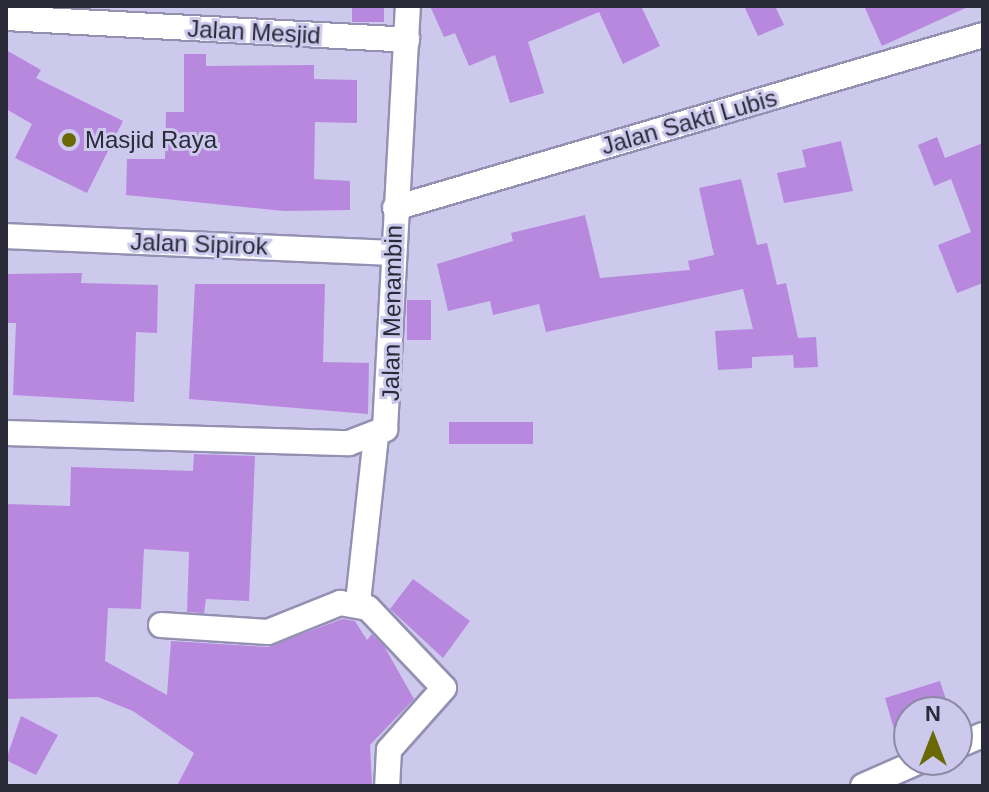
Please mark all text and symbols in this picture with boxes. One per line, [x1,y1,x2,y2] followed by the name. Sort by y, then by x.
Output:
[187,14,321,50] street label: Jalan Mesjid
[598,83,780,161] street label: Jalan Sakti Lubis
[85,126,217,154] place label: Masjid Raya
[60,131,78,149] marker: Masjid Raya
[376,225,408,401] street label: Jalan Menambin
[130,227,268,261] street label: Jalan Sipirok
[893,696,973,776] north arrow
[925,701,941,726] text: N

